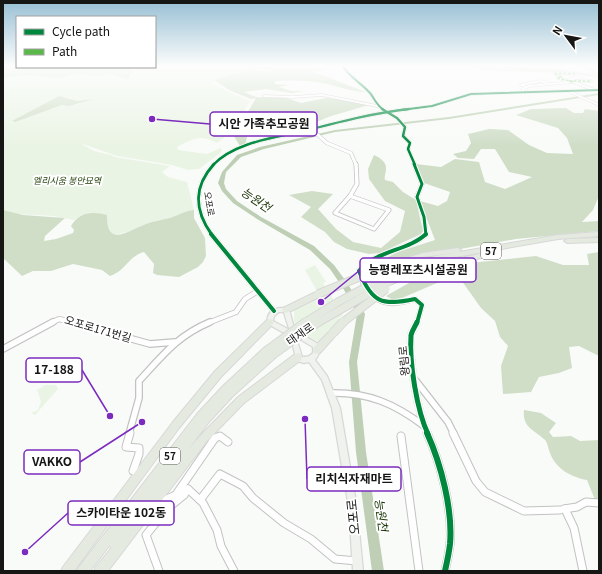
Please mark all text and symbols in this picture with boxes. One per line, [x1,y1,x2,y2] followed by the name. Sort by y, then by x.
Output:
[16,16,156,68] legend
[546,16,586,56] north arrow
[52,22,110,39] text: Cycle path
[548,22,566,38] text: N
[52,42,77,59] text: Path
[210,112,317,136] callout: 시안 가족추모공원
[218,114,310,131] text: 시안 가족추모공원
[33,174,102,187] park label: 엘리시움 봉안묘역
[238,182,277,216] water label: 능원천
[201,191,218,217] street label: 오포로
[481,243,501,259] road number: 57
[360,258,476,282] callout: 능평레포츠시설공원
[368,260,468,277] text: 능평레포츠시설공원
[63,311,134,345] street label: 오포로171번길
[282,318,316,348] street label: 태재로
[394,345,412,377] street label: 왕림로
[26,358,82,382] callout: 17-188
[34,360,74,377] text: 17-188
[160,448,180,464] road number: 57
[24,450,80,474] callout: VAKKO
[31,452,72,469] text: VAKKO
[307,467,401,491] callout: 리치식자재마트
[315,469,393,486] text: 리치식자재마트
[372,497,393,534] water label: 능원천
[341,498,364,536] street label: 오포로
[68,501,174,525] callout: 스카이타운 102동
[76,503,166,520] text: 스카이타운 102동

